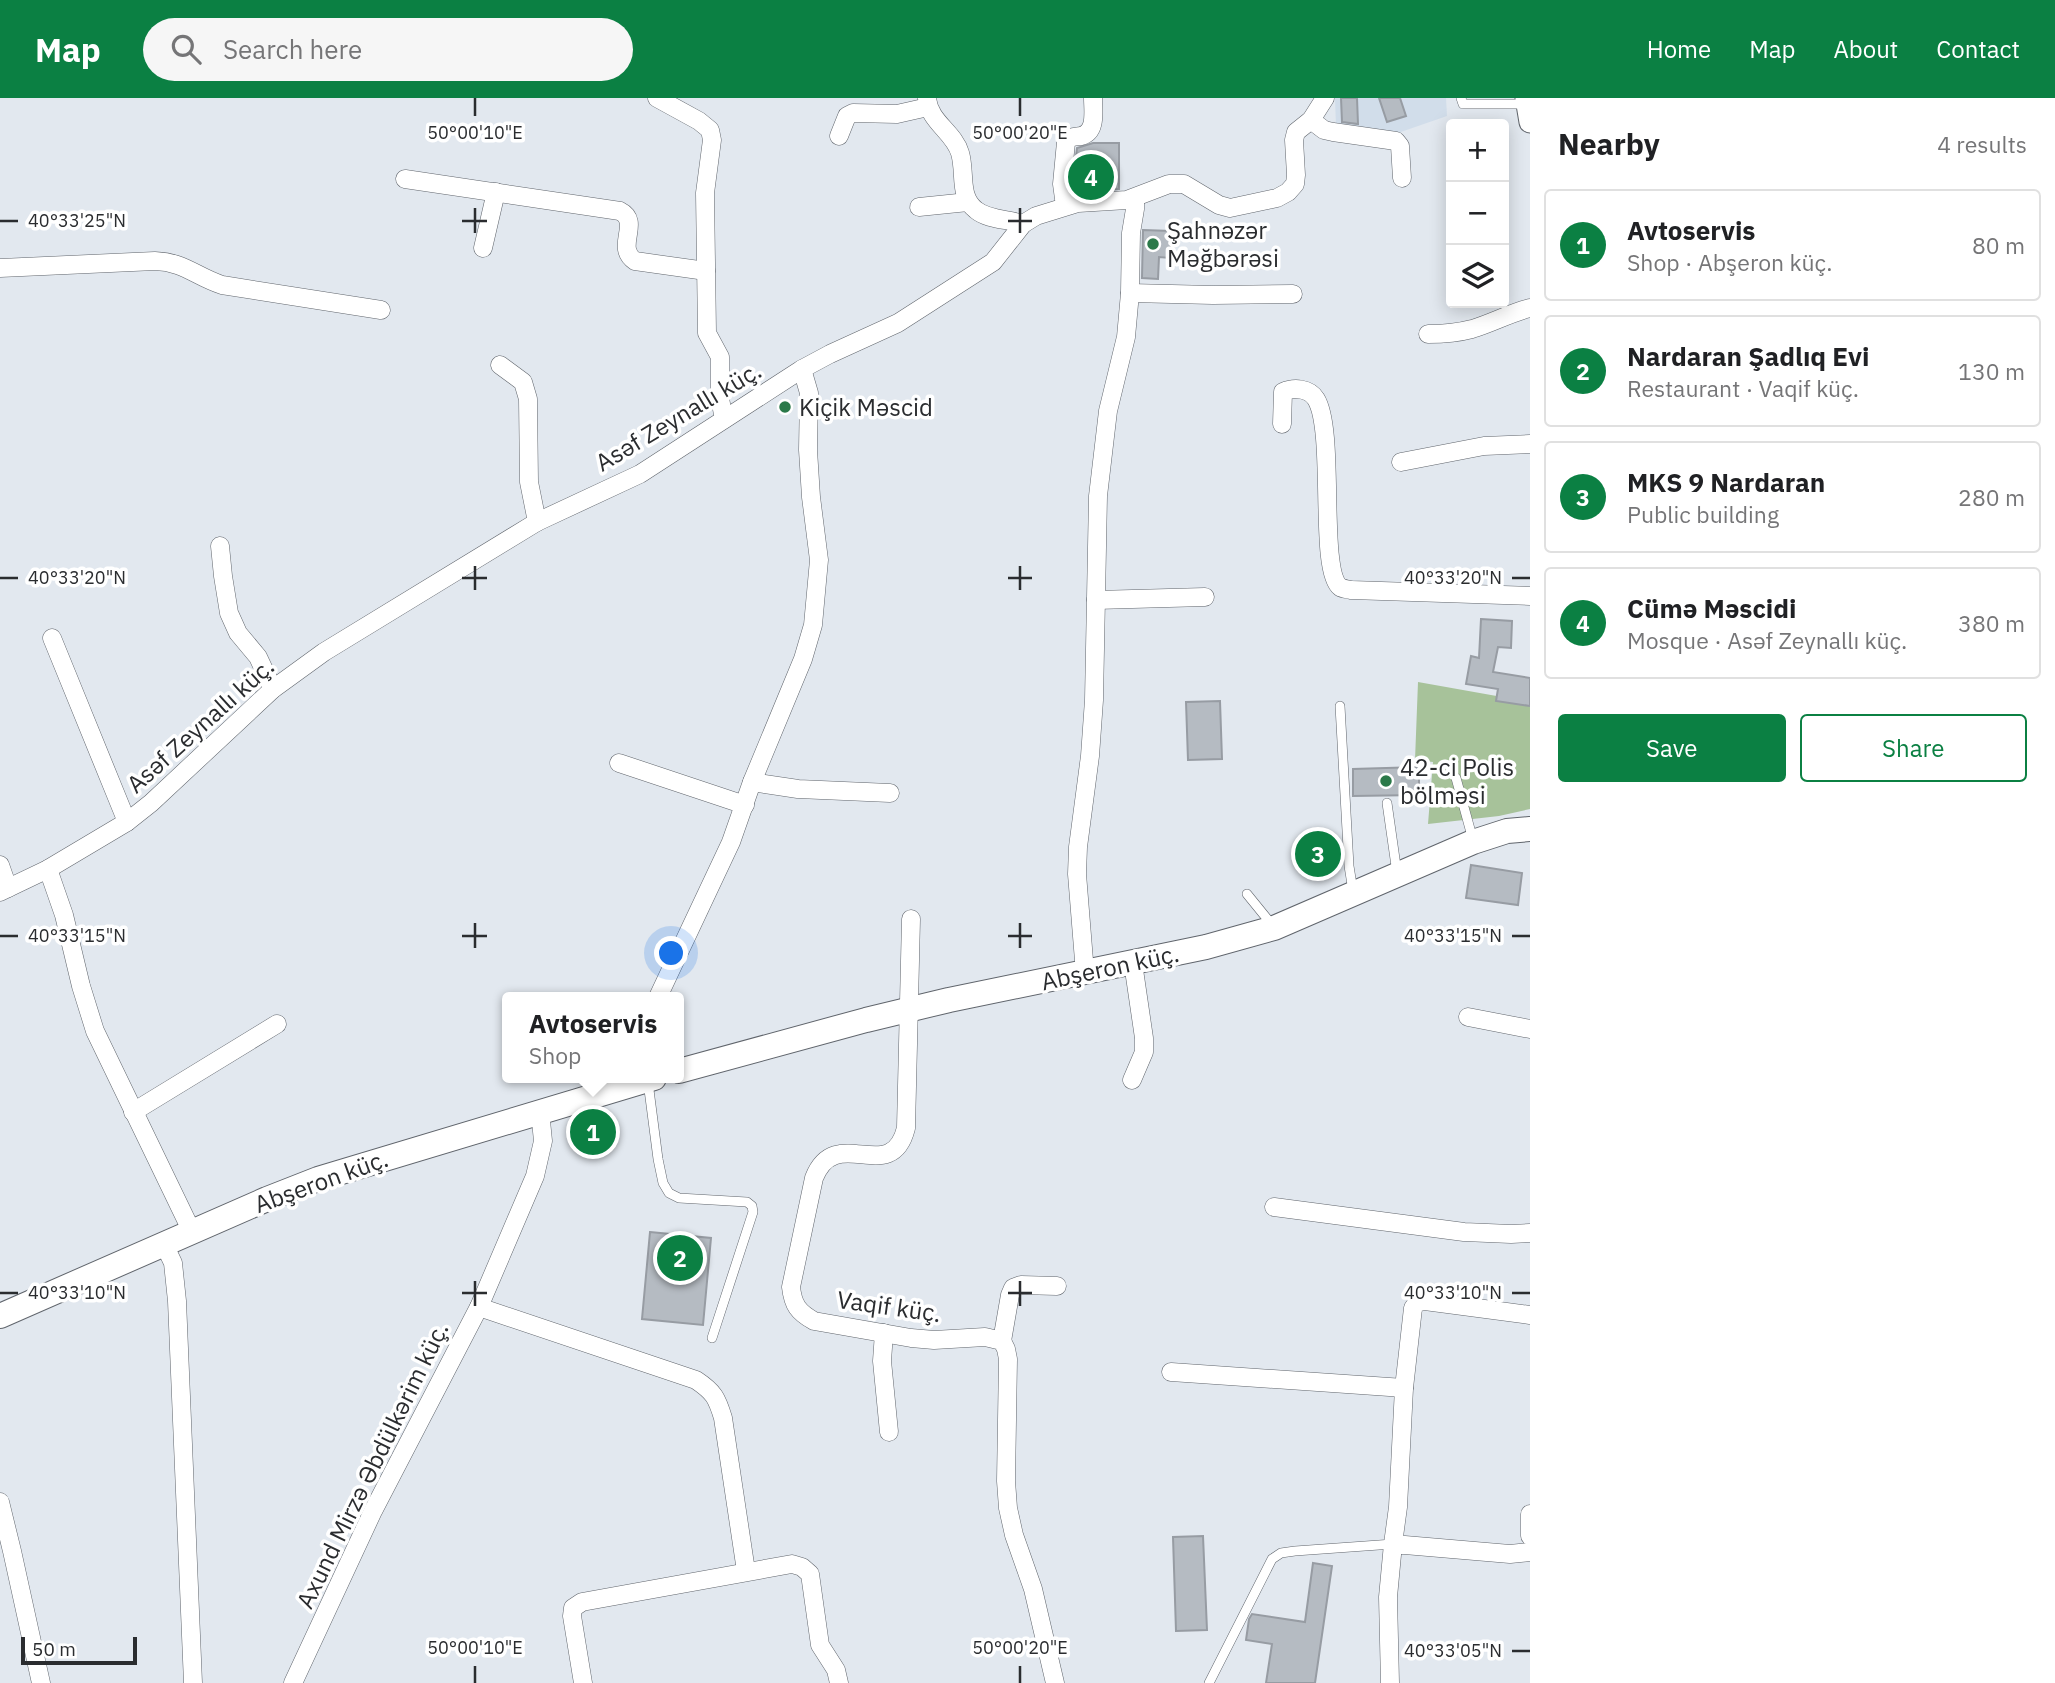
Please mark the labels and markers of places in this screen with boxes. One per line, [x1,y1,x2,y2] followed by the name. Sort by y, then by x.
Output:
[1068,151,1114,203] pin: 4
[1167,214,1279,274] place label: Şahnəzər Məğbərəsi
[1145,236,1161,252] marker: Şahnəzər Məğbərəsi
[799,391,933,423] place label: Kiçik Məscid
[777,399,793,415] marker: Kiçik Məscid
[1400,751,1514,811] place label: 42-ci Polis bölməsi
[1378,773,1394,789] marker: 42-ci Polis bölməsi
[1295,828,1341,880] pin: 3
[570,1106,616,1158] pin: 1
[657,1232,703,1284] pin: 2

